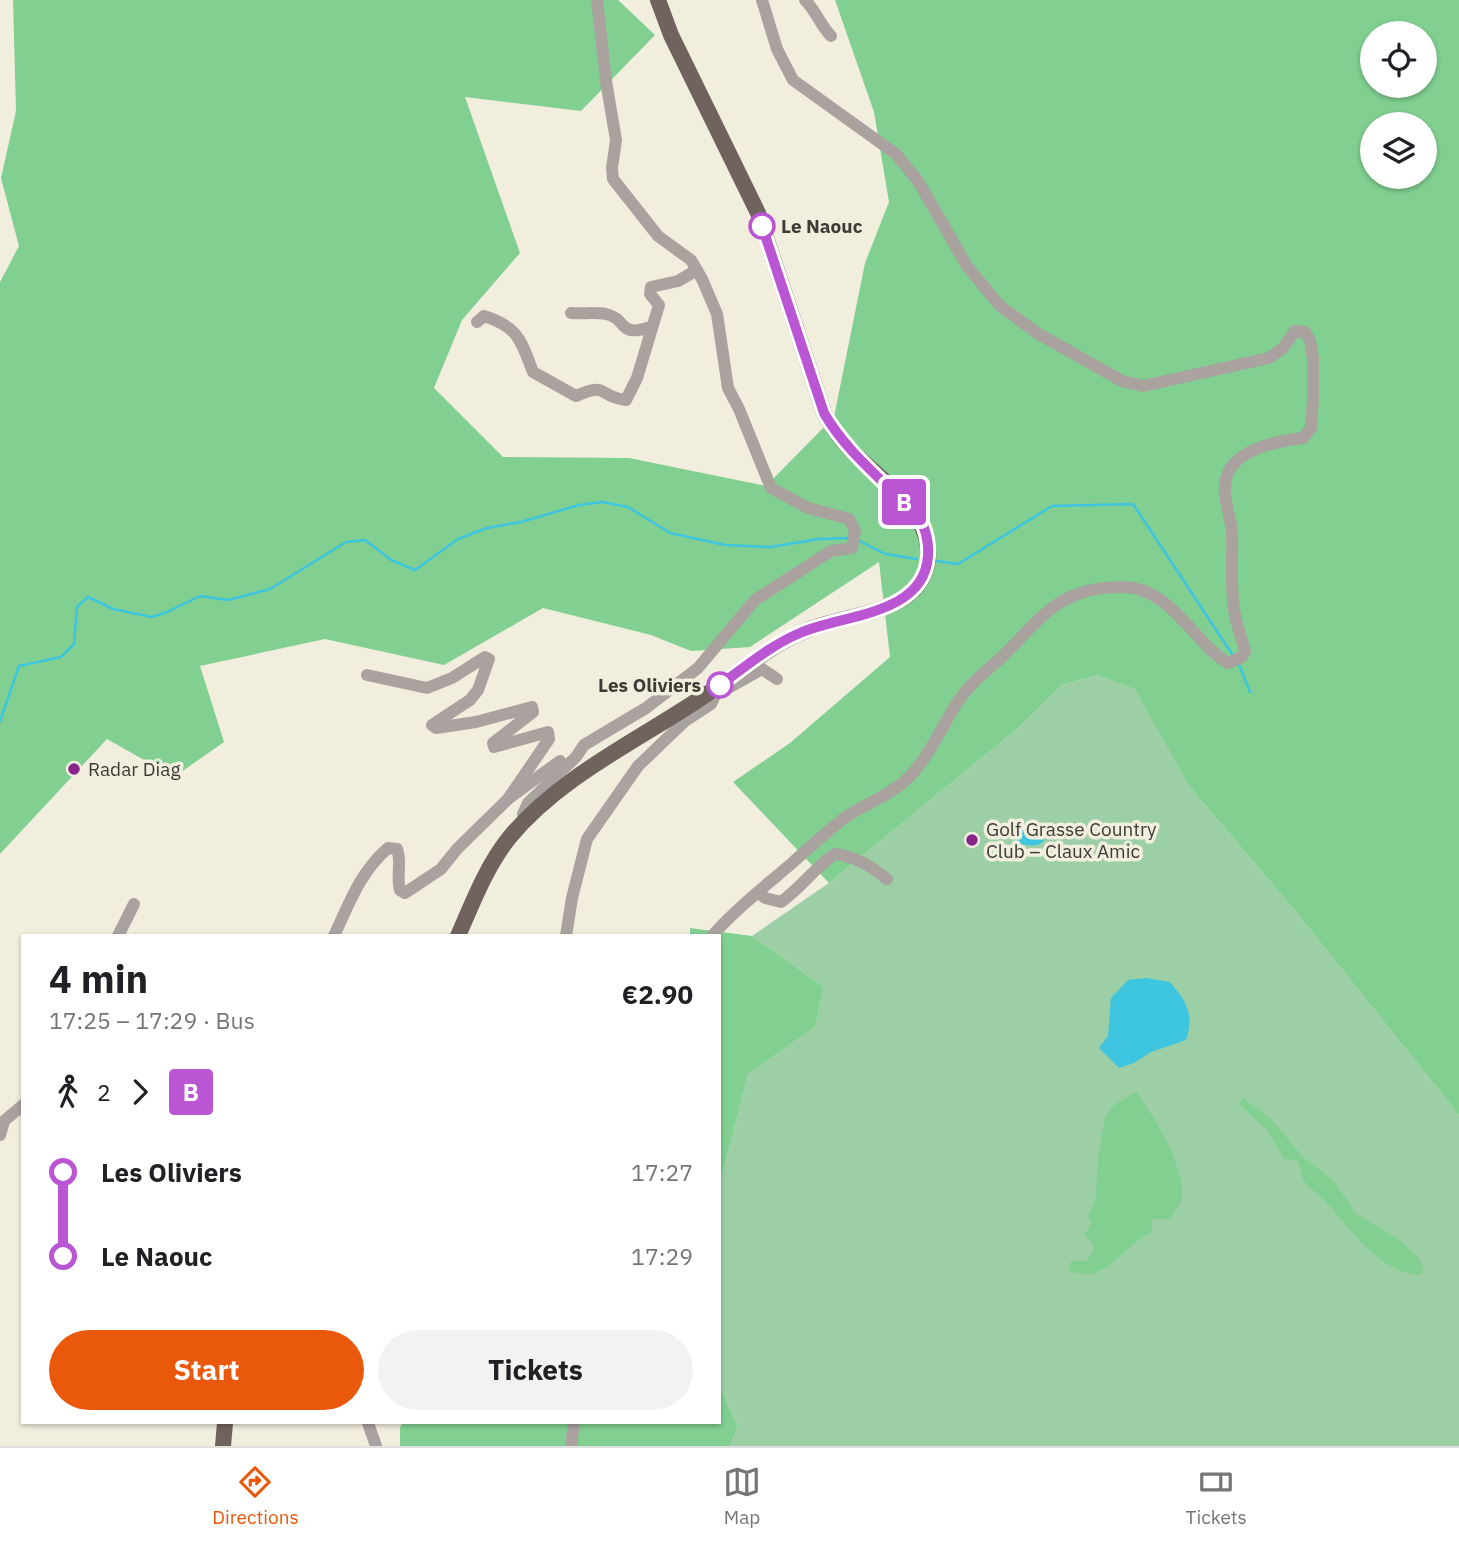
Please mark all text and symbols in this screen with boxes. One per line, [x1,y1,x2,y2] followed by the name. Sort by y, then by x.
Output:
[1360,21,1437,189] map controls
[1360,21,1437,98] button: locate
[1360,112,1437,189] button: layers
[749,213,775,239] marker: Le Naouc
[781,214,863,238] place label: Le Naouc
[881,479,927,525] line badge: B
[896,486,912,518] text: B
[707,672,733,698] marker: Les Oliviers
[598,673,701,697] place label: Les Oliviers
[88,757,180,781] place label: Radar Diag
[66,761,82,777] marker: Radar Diag
[986,817,1157,863] place label: Golf Grasse Country Club – Claux Amic
[964,832,980,848] marker: Golf Grasse Country Club – Claux Amic
[49,954,148,1003] text: 4 min
[622,977,693,1011] text: €2.90
[49,1005,255,1035] text: 17:25 – 17:29 · Bus
[49,1073,87,1111] icon: walk
[121,1073,159,1111] icon: forward
[183,1076,199,1108] text: B
[97,1077,111,1107] text: 2
[101,1155,242,1189] text: Les Oliviers
[631,1157,693,1187] text: 17:27
[101,1239,213,1273] text: Le Naouc
[631,1241,693,1271] text: 17:29
[49,1330,364,1410] button: Start
[378,1330,693,1410] button: Tickets
[212,1463,299,1529] tab: Directions
[723,1463,761,1529] tab: Map
[1186,1463,1247,1529] tab: Tickets

